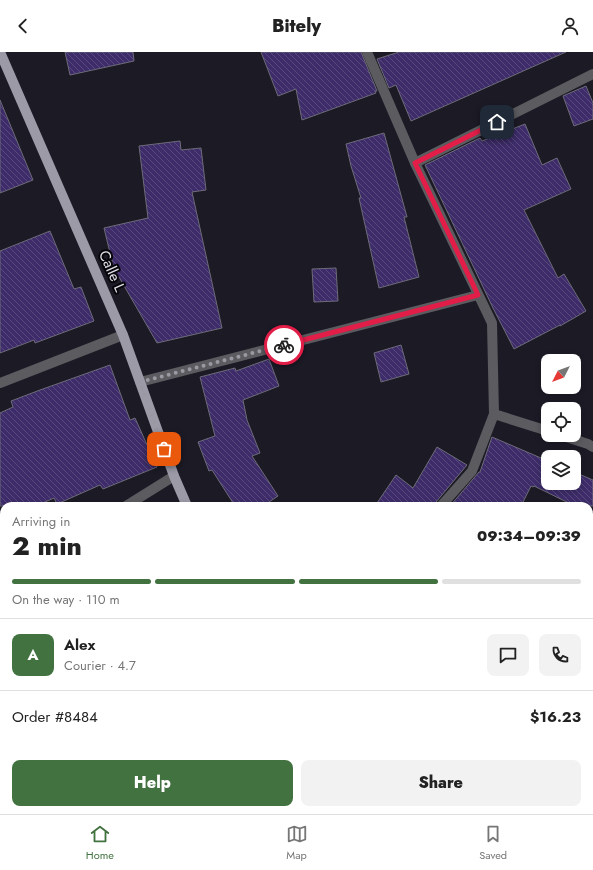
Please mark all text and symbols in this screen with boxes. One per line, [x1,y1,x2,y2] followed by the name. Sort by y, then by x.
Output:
[272,13,321,39] text: Bitely
[12,15,34,37] icon: back
[559,15,581,37] icon: person
[480,105,514,139] pin
[486,111,508,133] icon: home
[93,247,131,296] street label: Calle L
[264,325,304,365] courier
[273,334,295,356] icon: bike
[541,354,581,394] north arrow
[541,354,581,490] map controls
[541,402,581,442] button: locate
[147,432,181,466] pin
[153,438,175,460] icon: bag
[541,450,581,490] button: layers
[12,512,70,531] text: Arriving in
[477,525,581,547] text: 09:34–09:39
[12,527,82,565] text: 2 min
[12,590,120,609] text: On the way · 110 m
[64,634,95,656] text: Alex
[487,634,529,676] button: chat
[539,634,581,676] button: phone
[27,644,39,666] text: A
[64,656,136,675] text: Courier · 4.7
[12,706,98,728] text: Order #8484
[530,706,581,728] text: $16.23
[12,760,293,806] button: Help
[301,760,581,806] button: Share
[86,823,114,863] tab: Home
[286,823,308,863] tab: Map
[479,823,507,863] tab: Saved

